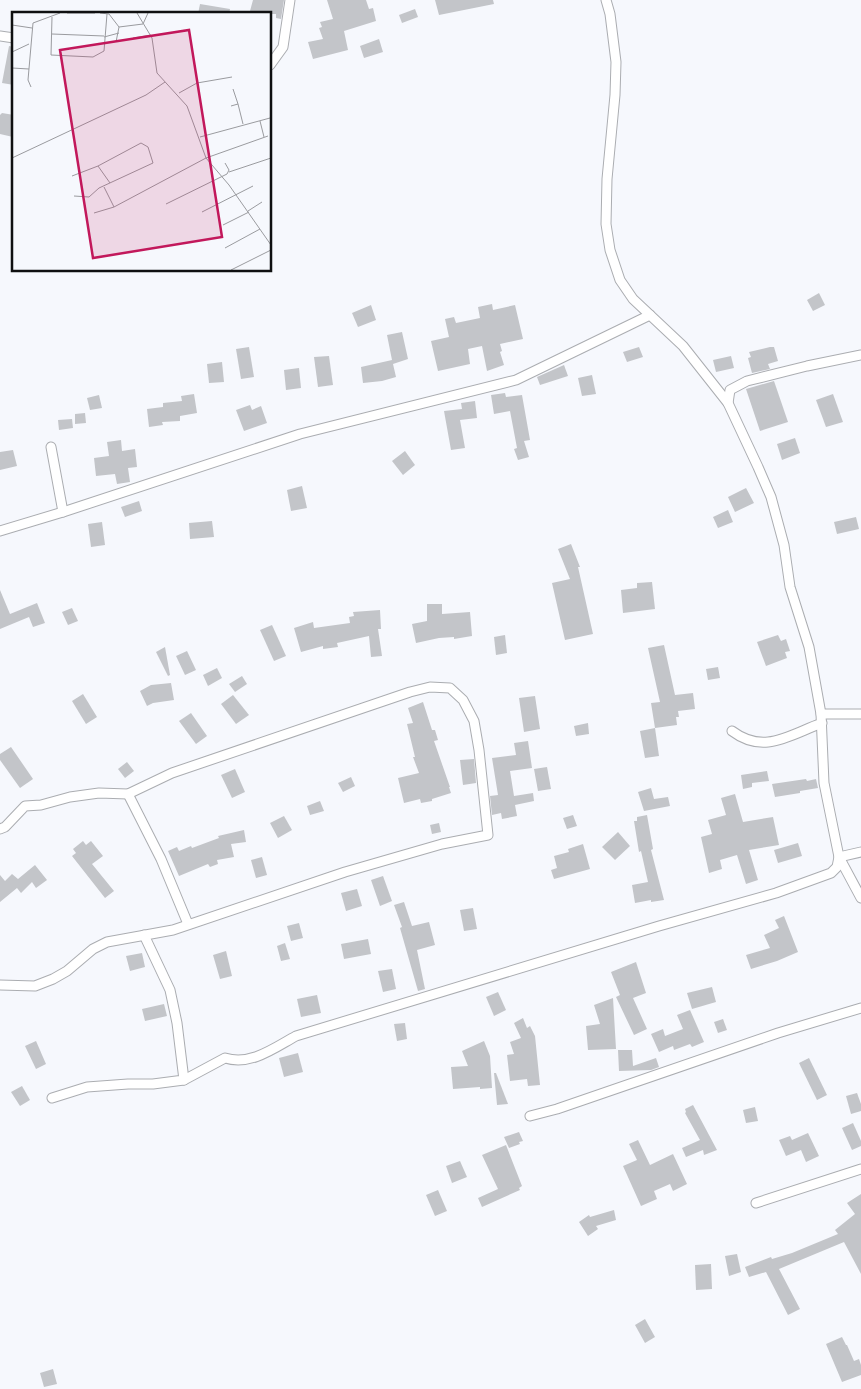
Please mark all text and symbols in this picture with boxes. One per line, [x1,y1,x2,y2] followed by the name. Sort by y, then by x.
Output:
[12,12,271,271] inset map

